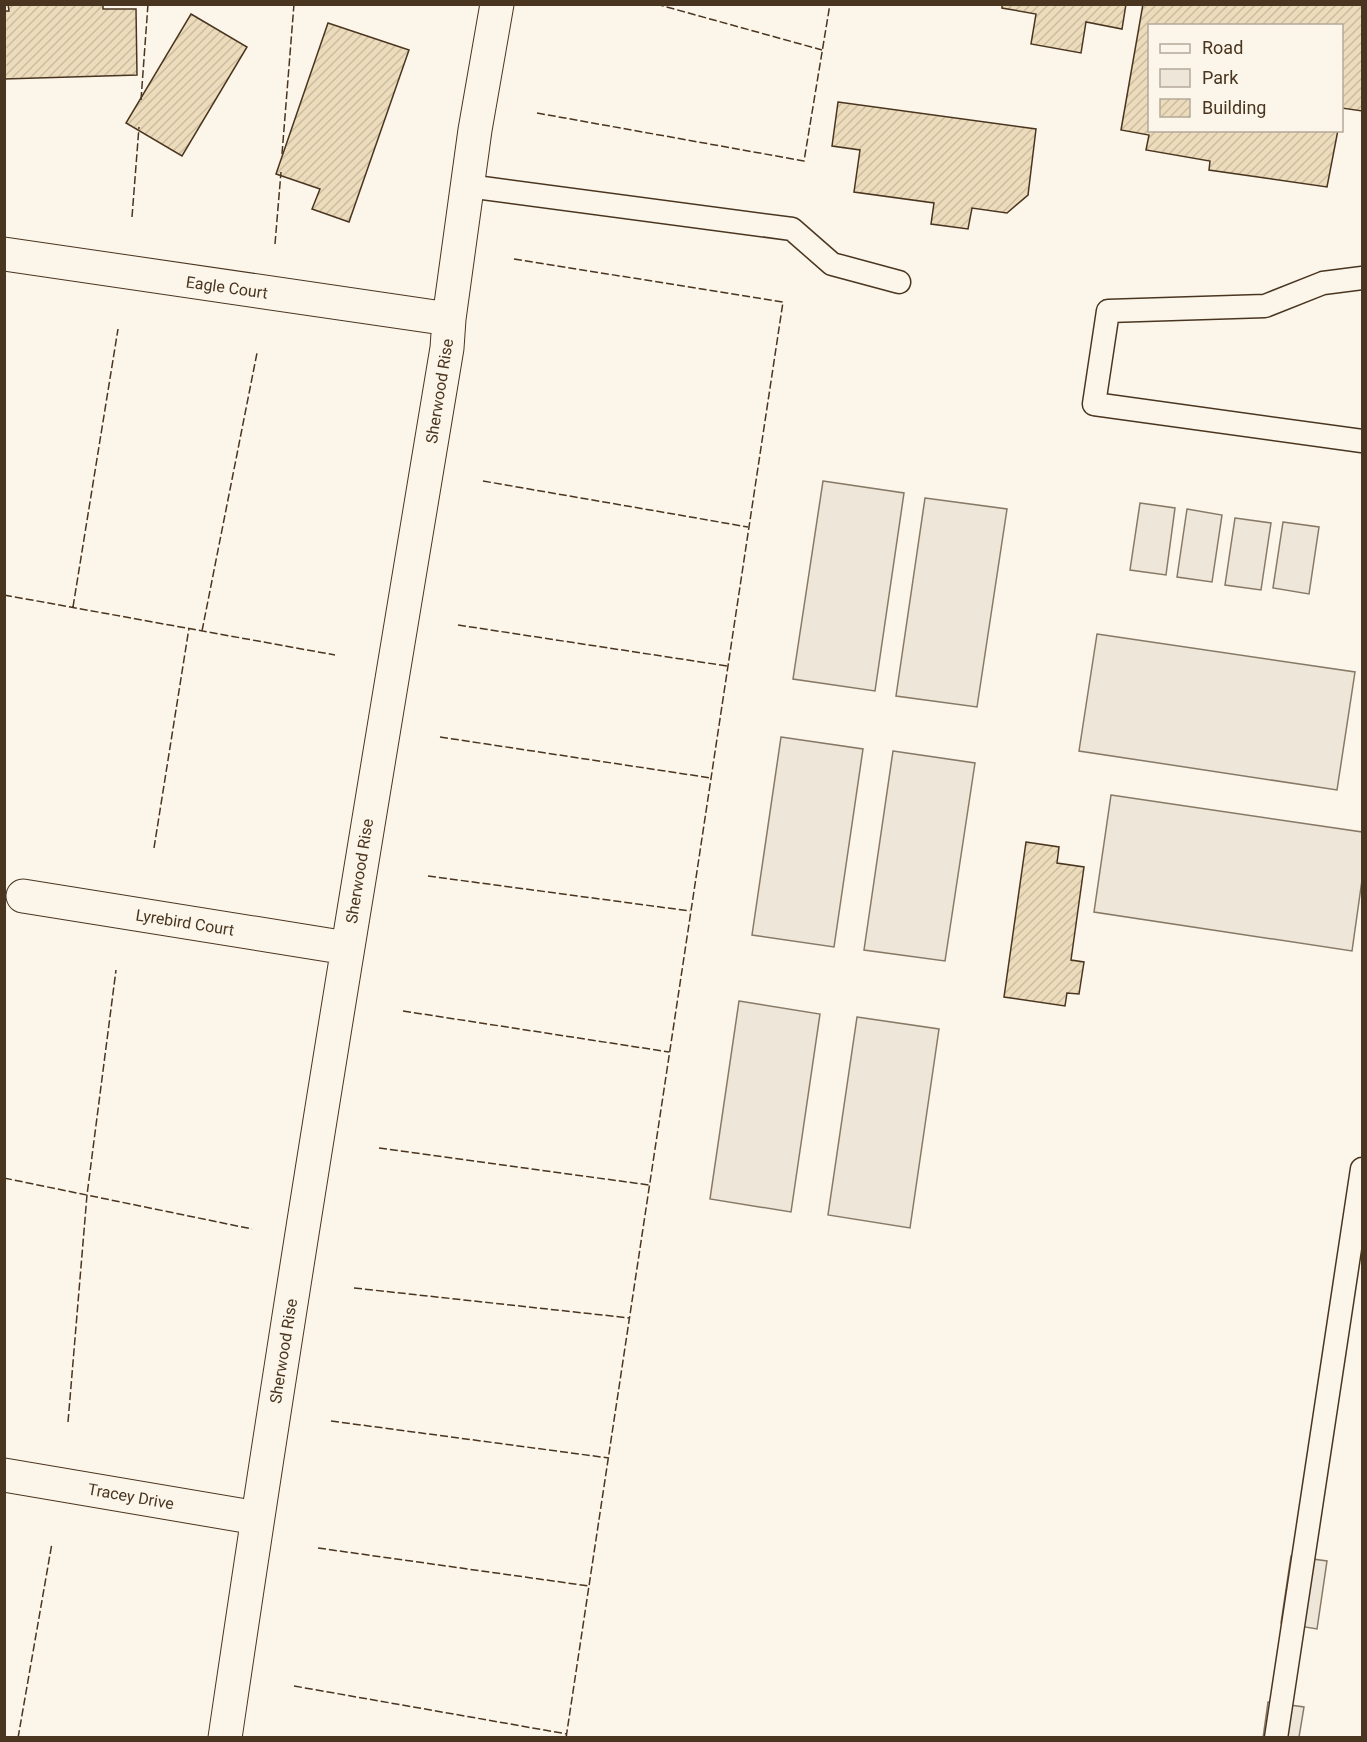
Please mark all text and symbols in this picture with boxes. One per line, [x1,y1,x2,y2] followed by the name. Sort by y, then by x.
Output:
[1148,24,1343,132] legend
[1202,37,1243,58] text: Road
[1202,67,1239,88] text: Park
[1202,97,1266,118] text: Building
[185,272,269,303] street label: Eagle Court
[422,337,457,445] street label: Sherwood Rise
[342,817,377,925] street label: Sherwood Rise
[134,905,236,940] street label: Lyrebird Court
[266,1297,301,1405] street label: Sherwood Rise
[86,1480,175,1513] street label: Tracey Drive

